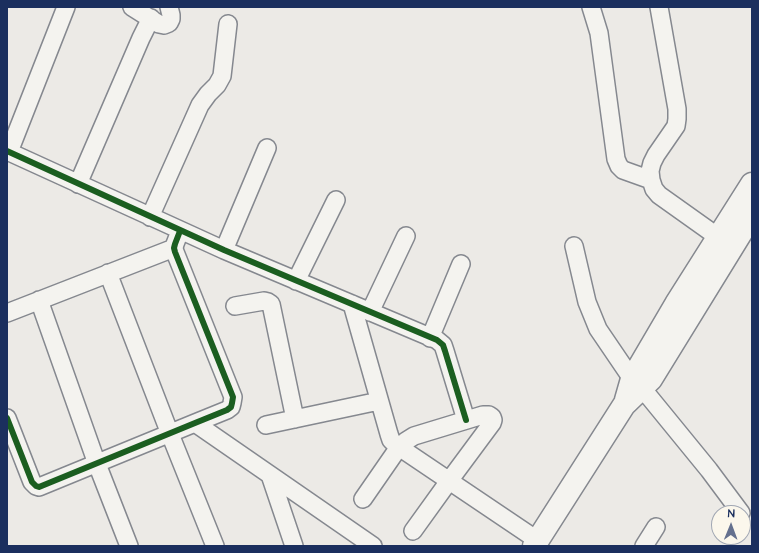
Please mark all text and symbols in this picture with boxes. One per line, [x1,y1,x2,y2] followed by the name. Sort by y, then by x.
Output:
[711,505,751,545] north arrow
[728,506,735,521] text: N

